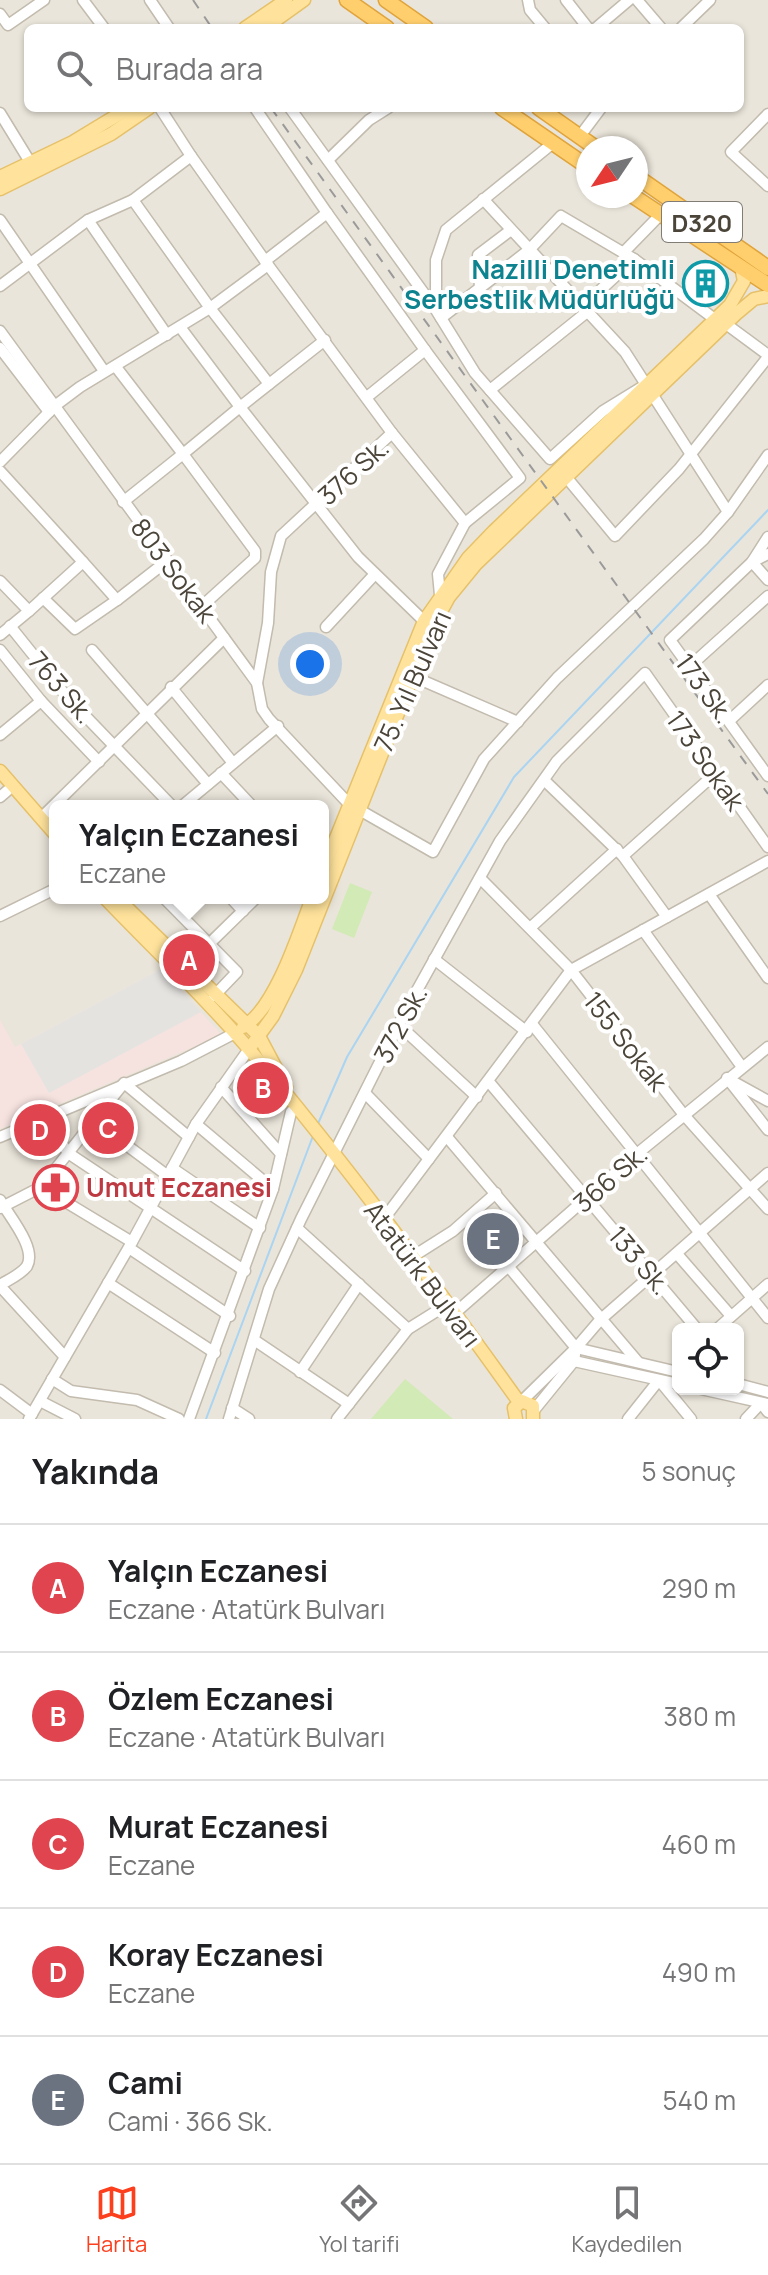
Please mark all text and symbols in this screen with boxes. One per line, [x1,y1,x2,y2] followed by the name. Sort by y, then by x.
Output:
[24,24,744,112] search box
[52,46,96,90] icon: search
[116,48,263,89] text: Burada ara
[576,136,648,208] north arrow
[662,202,742,242] road number: D320
[404,251,675,317] place label: Nazilli Denetimli Serbestlik Müdürlüğü
[682,260,730,308] building icon: Nazilli Denetimli Serbestlik Müdürlüğü
[310,429,396,513] street label: 376 Sk.
[123,510,226,630] street label: 803 Sokak
[365,605,459,757] street label: 75. Yıl Bulvarı
[21,643,103,731] street label: 763 Sk.
[290,644,330,684] your location
[667,646,743,730] street label: 173 Sk.
[658,703,754,818] street label: 173 Sokak
[49,800,329,904] popup
[79,814,299,855] text: Yalçın Eczanesi
[79,855,166,891] text: Eczane
[163,930,215,990] pin: A
[365,979,435,1069] street label: 372 Sk.
[576,984,677,1099] street label: 155 Sokak
[237,1058,289,1118] pin: B
[82,1098,134,1158] pin: C
[14,1100,66,1160] pin: D
[565,1136,655,1220] street label: 366 Sk.
[31,1163,79,1211] pharmacy icon: Umut Eczanesi
[86,1169,272,1205] place label: Umut Eczanesi
[356,1194,490,1354] street label: Atatürk Bulvarı
[467,1209,519,1269] pin: E
[601,1218,679,1302] street label: 133 Sk.
[672,1323,744,1395] map controls
[672,1323,744,1395] button: locate
[32,1448,159,1494] text: Yakında
[641,1453,736,1489] text: 5 sonuç
[108,1550,328,1591] text: Yalçın Eczanesi
[49,1570,67,1606] text: A
[662,1570,736,1606] text: 290 m
[108,1591,385,1627] text: Eczane · Atatürk Bulvarı
[108,1678,334,1719] text: Özlem Eczanesi
[50,1698,66,1734] text: B
[663,1698,736,1734] text: 380 m
[108,1719,385,1755] text: Eczane · Atatürk Bulvarı
[108,1806,329,1847] text: Murat Eczanesi
[48,1826,68,1862] text: C
[661,1826,736,1862] text: 460 m
[108,1847,195,1883] text: Eczane
[108,1934,324,1975] text: Koray Eczanesi
[49,1954,67,1990] text: D
[662,1954,736,1990] text: 490 m
[108,1975,195,2011] text: Eczane
[108,2062,183,2103] text: Cami
[50,2082,66,2118] text: E
[663,2082,736,2118] text: 540 m
[108,2103,273,2139] text: Cami · 366 Sk.
[86,2181,147,2259] tab: Harita
[319,2181,400,2259] tab: Yol tarifi
[571,2181,682,2259] tab: Kaydedilen

